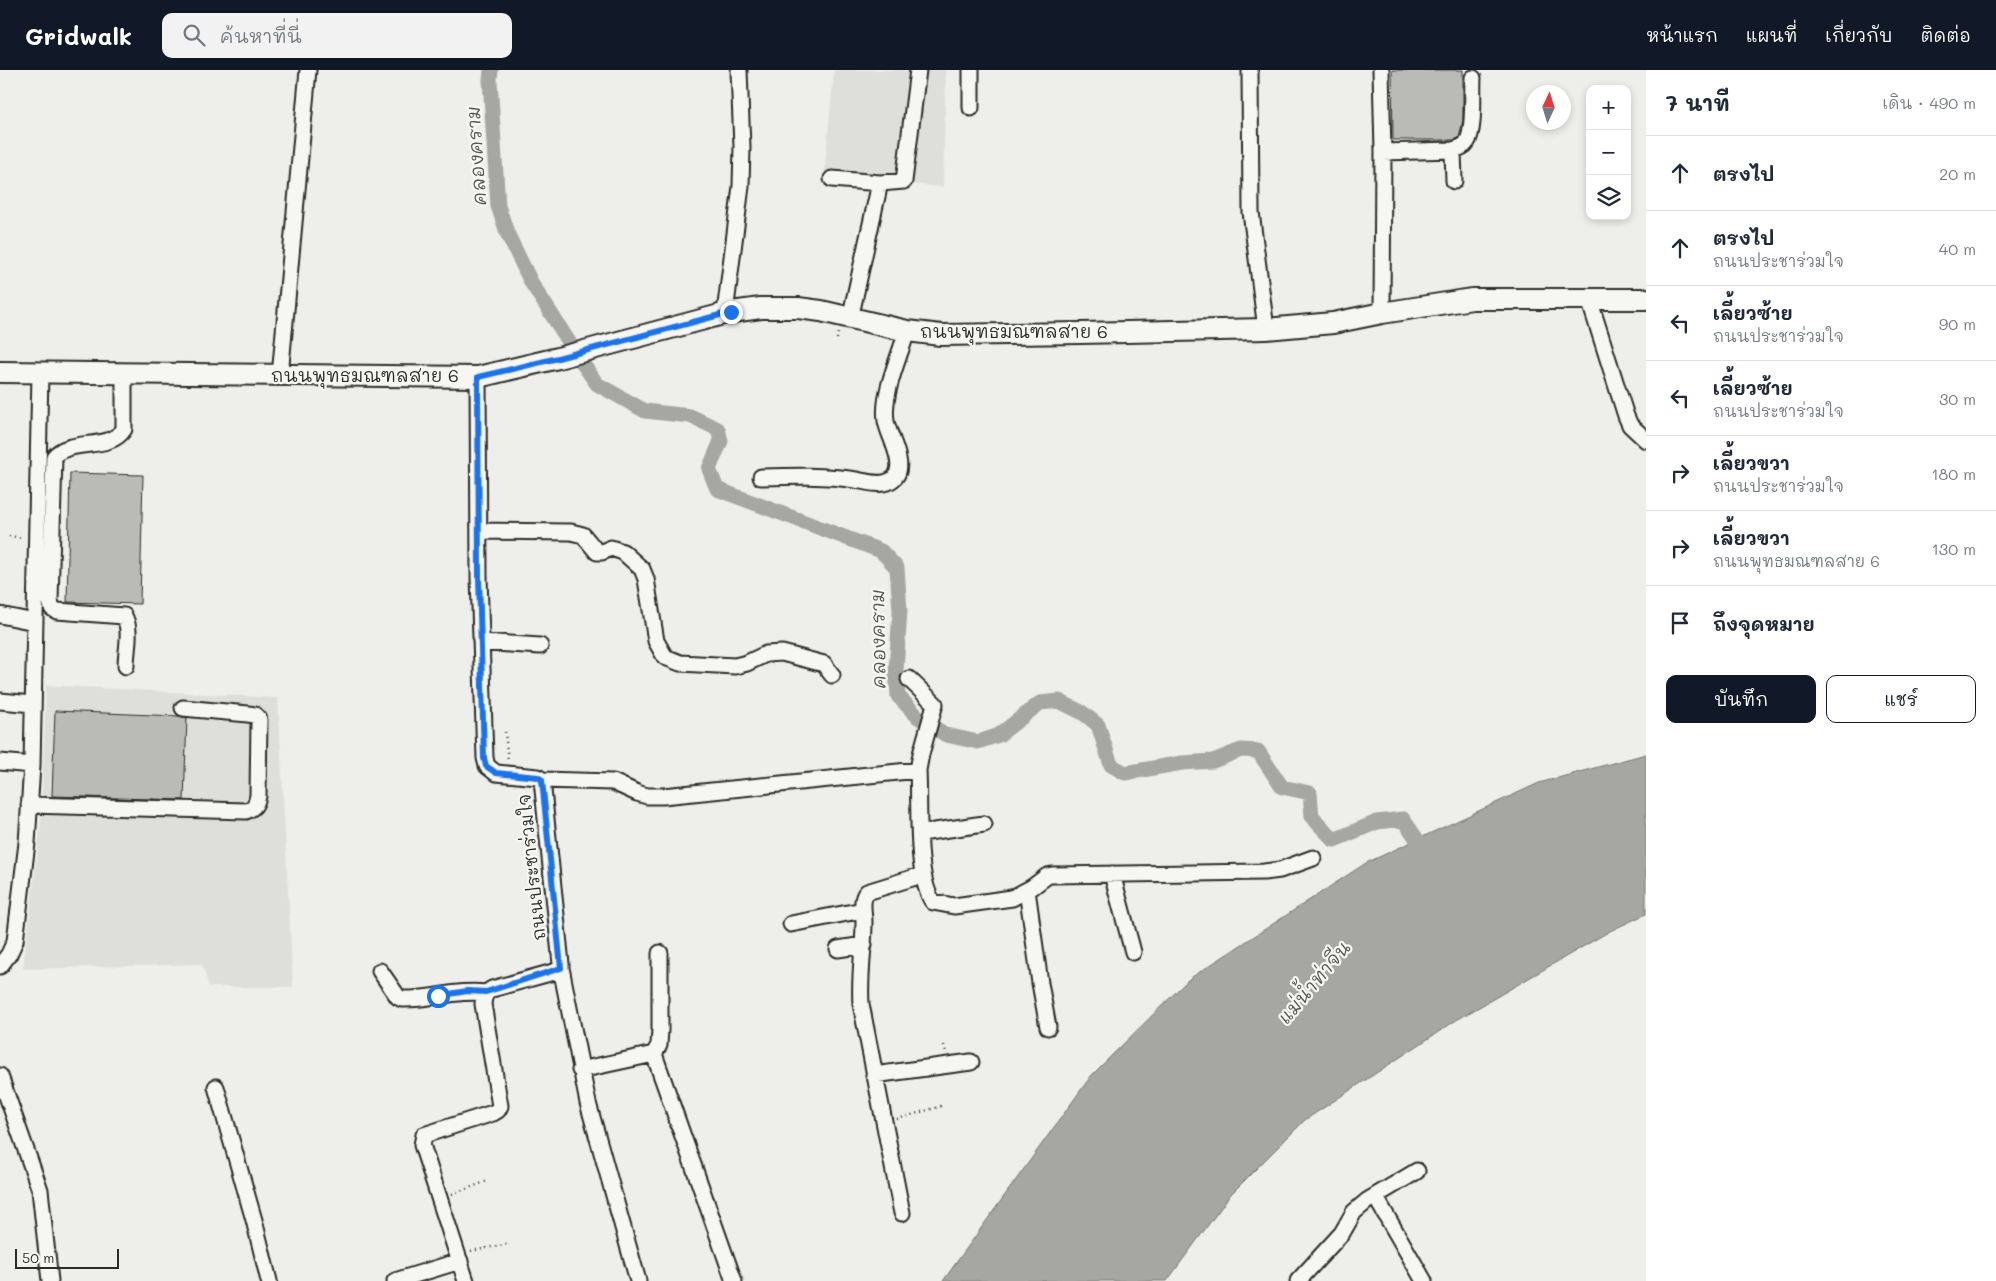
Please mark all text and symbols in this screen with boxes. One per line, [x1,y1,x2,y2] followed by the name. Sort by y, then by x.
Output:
[162,13,512,58] search box
[25,20,132,51] text: Gridwalk
[180,21,208,49] icon: search
[220,23,302,48] text: ค้นหาที่นี่
[1646,23,1718,47] text: หน้าแรก
[1746,23,1797,47] text: แผนที่
[1825,23,1892,47] text: เกี่ยวกับ
[1920,23,1971,47] text: ติดต่อ
[1526,85,1571,130] north arrow
[1586,85,1631,220] map controls
[1586,85,1631,130] button: +
[1666,89,1730,116] text: 7 นาที
[1882,92,1976,113] text: เดิน · 490 m
[460,106,491,206] water label: คลองคราม
[1586,130,1631,175] button: −
[1666,159,1694,187] icon: ahead
[1713,161,1774,186] text: ตรงไป
[1939,163,1976,184] text: 20 m
[1586,175,1631,220] button: layers
[1713,225,1774,250] text: ตรงไป
[1666,234,1694,262] icon: ahead
[1939,238,1976,259] text: 40 m
[1713,250,1844,271] text: ถนนประชาร่วมใจ
[1713,300,1793,325] text: เลี้ยวซ้าย
[720,301,743,324] route end
[1666,309,1694,337] icon: left
[1939,313,1976,334] text: 90 m
[920,319,1108,345] street label: ถนนพุทธมณฑลสาย 6
[1713,325,1844,346] text: ถนนประชาร่วมใจ
[271,363,459,389] street label: ถนนพุทธมณฑลสาย 6
[1713,375,1793,400] text: เลี้ยวซ้าย
[1666,384,1694,412] icon: left
[1939,388,1976,409] text: 30 m
[1713,400,1844,421] text: ถนนประชาร่วมใจ
[1713,450,1790,475] text: เลี้ยวขวา
[1666,459,1694,487] icon: right
[1931,463,1976,484] text: 180 m
[1713,475,1844,496] text: ถนนประชาร่วมใจ
[1713,525,1790,550] text: เลี้ยวขวา
[1666,534,1694,562] icon: right
[1932,538,1976,559] text: 130 m
[1713,550,1880,571] text: ถนนพุทธมณฑลสาย 6
[864,589,891,689] water label: คลองคราม
[1666,609,1694,637] icon: arrive
[1713,611,1815,636] text: ถึงจุดหมาย
[1666,675,1816,723] button: บันทึก
[1826,675,1976,723] button: แชร์
[511,793,551,942] street label: ถนนประชาร่วมใจ
[1270,934,1356,1028] water label: แม่น้ำท่าจีน
[427,985,450,1008] route start
[15,1246,119,1269] scale bar
[22,1248,54,1267] text: 50 m

